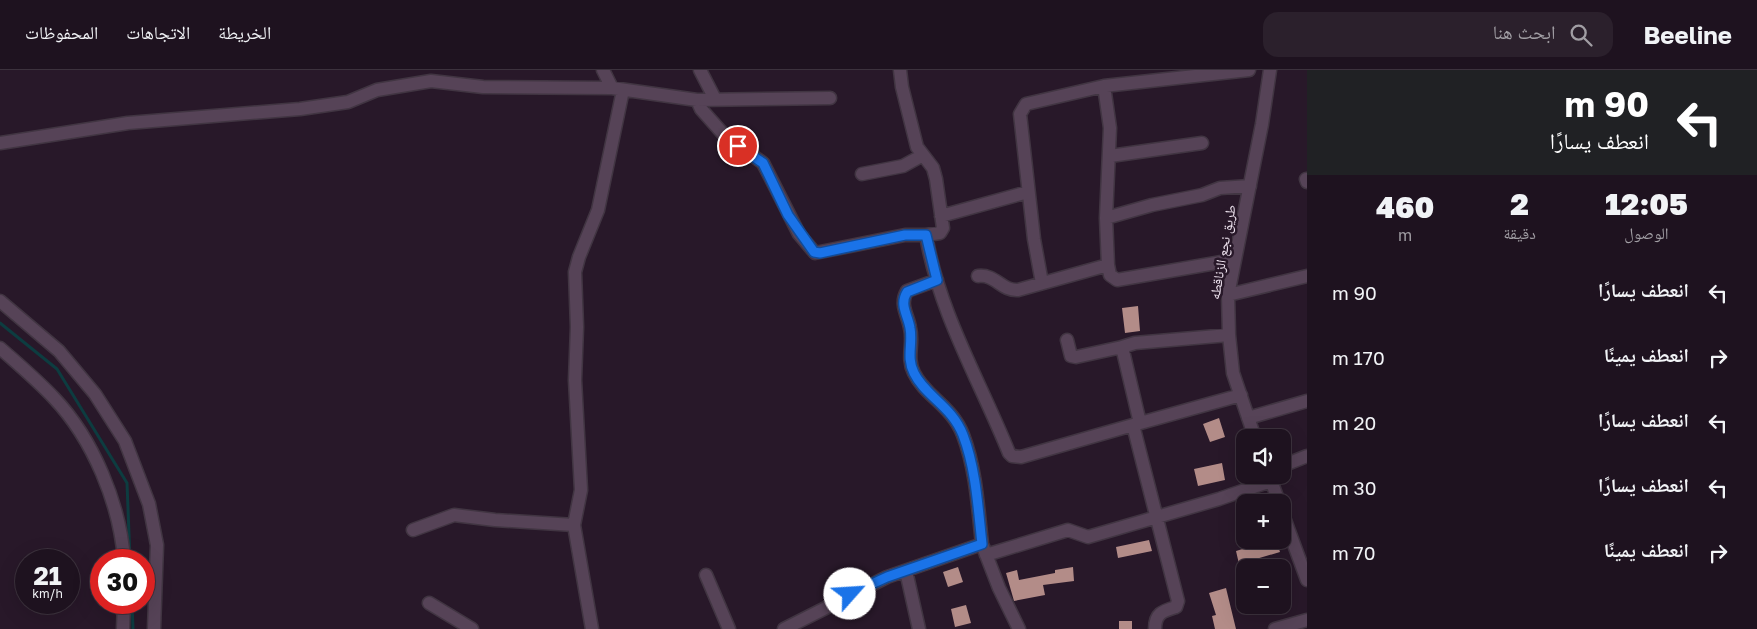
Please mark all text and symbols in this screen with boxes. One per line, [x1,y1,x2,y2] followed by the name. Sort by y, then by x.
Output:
[1263,12,1613,57] search box
[1493,20,1555,43] text: ابحث هنا
[1643,20,1732,49] text: Beeline
[25,21,98,43] text: المحفوظات
[126,21,190,43] text: الاتجاهات
[218,21,271,43] text: الخريطة
[1567,21,1595,49] icon: search
[1565,83,1649,125] text: 90 m
[1667,90,1732,155] icon: left
[717,125,759,167] pin
[1550,127,1649,154] text: انعطف يسارًا
[724,132,752,160] icon: arrive
[1510,186,1529,222] text: 2
[1605,186,1688,222] text: 12:05
[1376,189,1434,225] text: 460
[1205,203,1241,301] street label: طريق نجع الزناقطه
[1503,223,1536,243] text: دقيقة
[1624,223,1669,243] text: الوصول
[1398,225,1412,245] text: m
[1598,278,1689,301] text: انعطف يسارًا
[1704,279,1732,307] icon: left
[1332,281,1377,304] text: 90 m
[1604,343,1689,366] text: انعطف يمينًا
[1704,344,1732,372] icon: right
[1332,346,1385,369] text: 170 m
[1598,408,1689,431] text: انعطف يسارًا
[1704,409,1732,437] icon: left
[1332,411,1376,434] text: 20 m
[1236,429,1291,614] map controls
[1236,429,1291,484] button: sound
[1598,473,1689,496] text: انعطف يسارًا
[1704,474,1732,502] icon: left
[1332,476,1377,499] text: 30 m
[1236,494,1291,549] button: +
[1604,538,1689,561] text: انعطف يمينًا
[1704,539,1732,567] icon: right
[1332,541,1375,564] text: 70 m
[90,549,155,614] speed limit sign: 30
[1236,559,1291,614] button: −
[33,560,62,591] text: 21
[823,567,875,619] position arrow
[32,586,63,601] text: km/h

